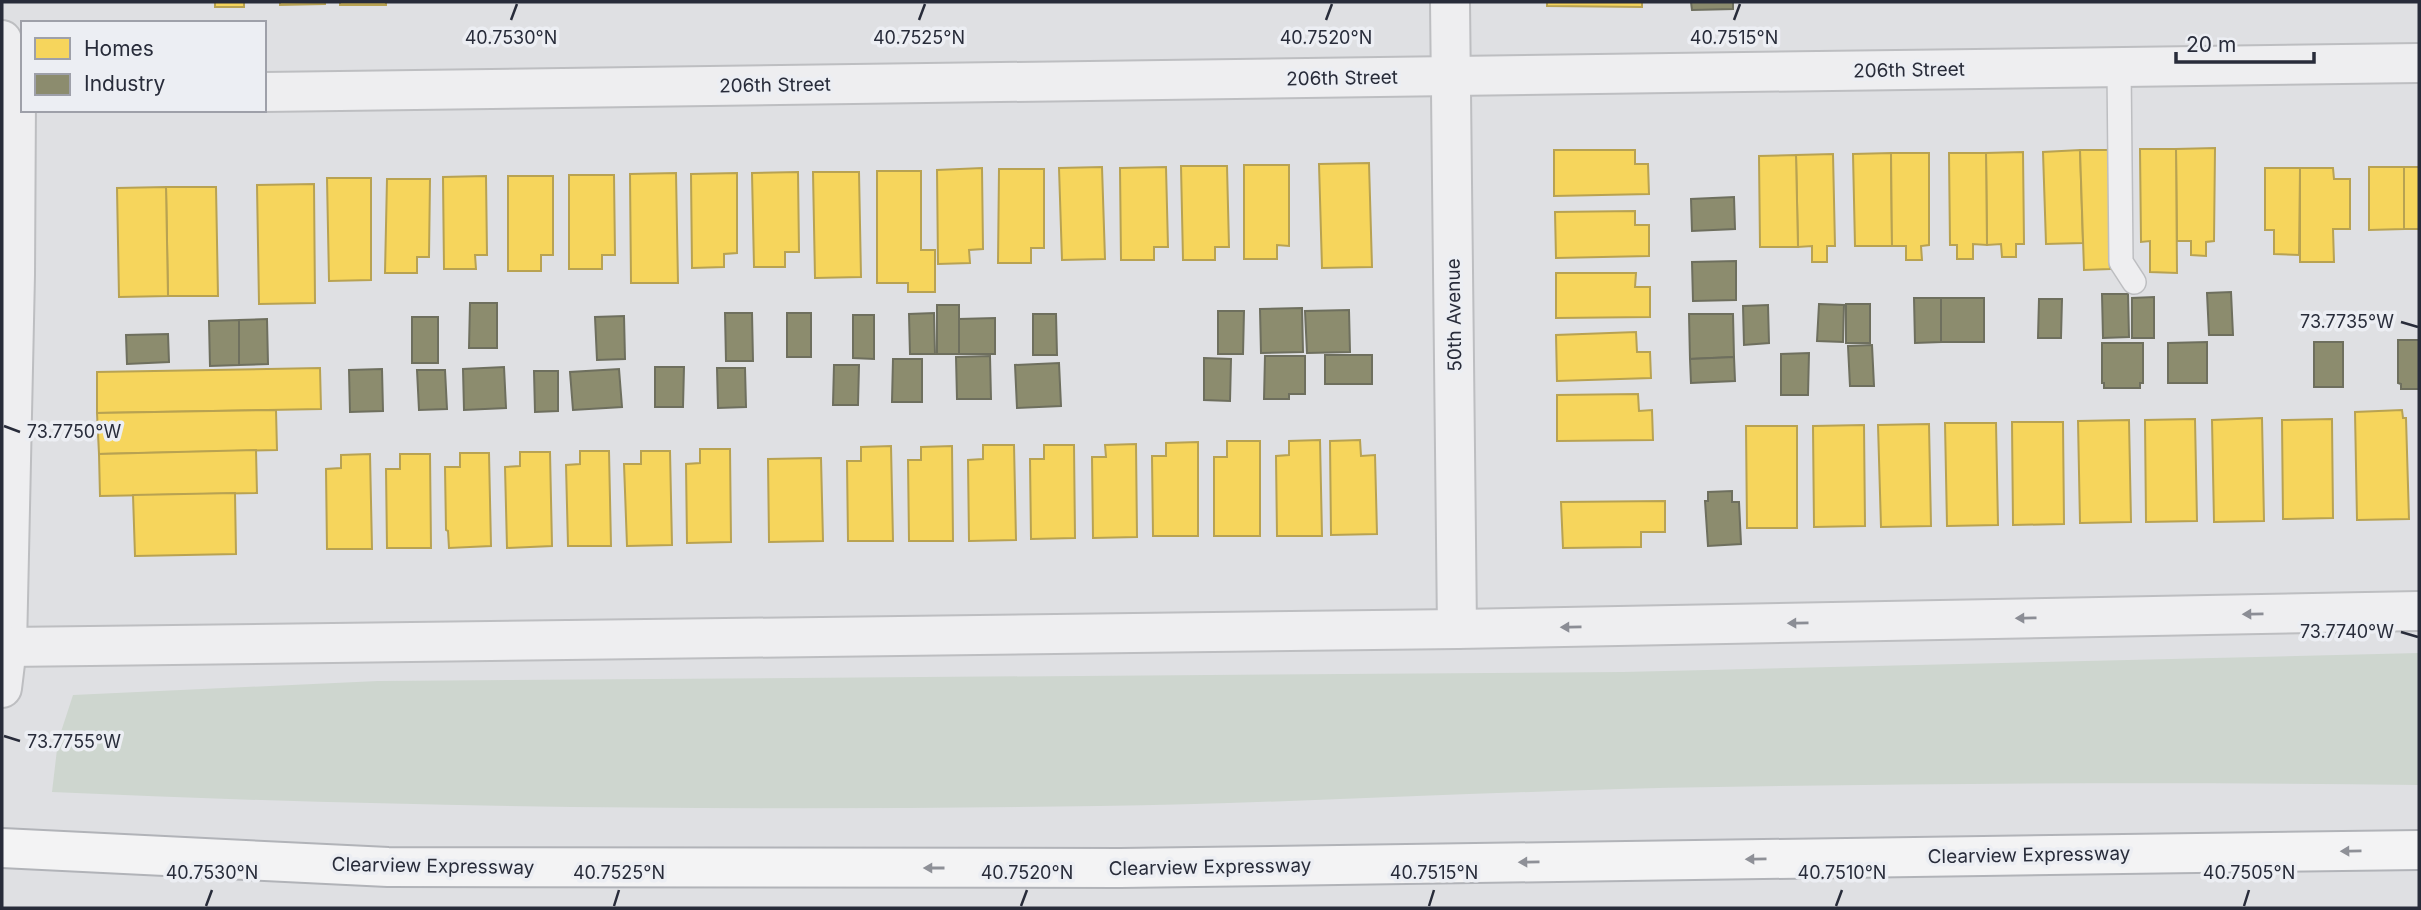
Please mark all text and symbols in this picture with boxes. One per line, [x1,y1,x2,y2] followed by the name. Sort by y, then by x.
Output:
[21,21,266,112] legend
[2176,21,2314,65] scale bar
[465,27,557,48] text: 40.7530°N
[873,27,965,48] text: 40.7525°N
[1280,27,1372,48] text: 40.7520°N
[1690,27,1778,48] text: 40.7515°N
[2186,32,2236,57] text: 20 m
[84,36,154,61] text: Homes
[1853,58,1965,82] street label: 206th Street
[1286,66,1398,90] street label: 206th Street
[84,71,166,96] text: Industry
[719,73,831,97] street label: 206th Street
[1442,258,1466,372] street label: 50th Avenue
[2300,311,2394,332] text: 73.7735°W
[27,421,121,442] text: 73.7750°W
[2242,608,2264,620] one-way arrow
[2014,613,2036,624] one-way arrow
[1787,617,1809,628] one-way arrow
[1559,621,1581,633] one-way arrow
[2300,621,2394,642] text: 73.7740°W
[27,731,121,752] text: 73.7755°W
[1927,842,2131,868] street label: Clearview Expressway
[2340,845,2362,857] one-way arrow
[331,853,535,879] street label: Clearview Expressway
[1745,853,1767,865] one-way arrow
[1108,854,1312,880] street label: Clearview Expressway
[1517,856,1539,868] one-way arrow
[166,862,258,883] text: 40.7530°N
[573,862,665,883] text: 40.7525°N
[922,862,944,874] one-way arrow
[981,862,1073,883] text: 40.7520°N
[1390,862,1478,883] text: 40.7515°N
[1798,862,1886,883] text: 40.7510°N
[2203,862,2295,883] text: 40.7505°N

